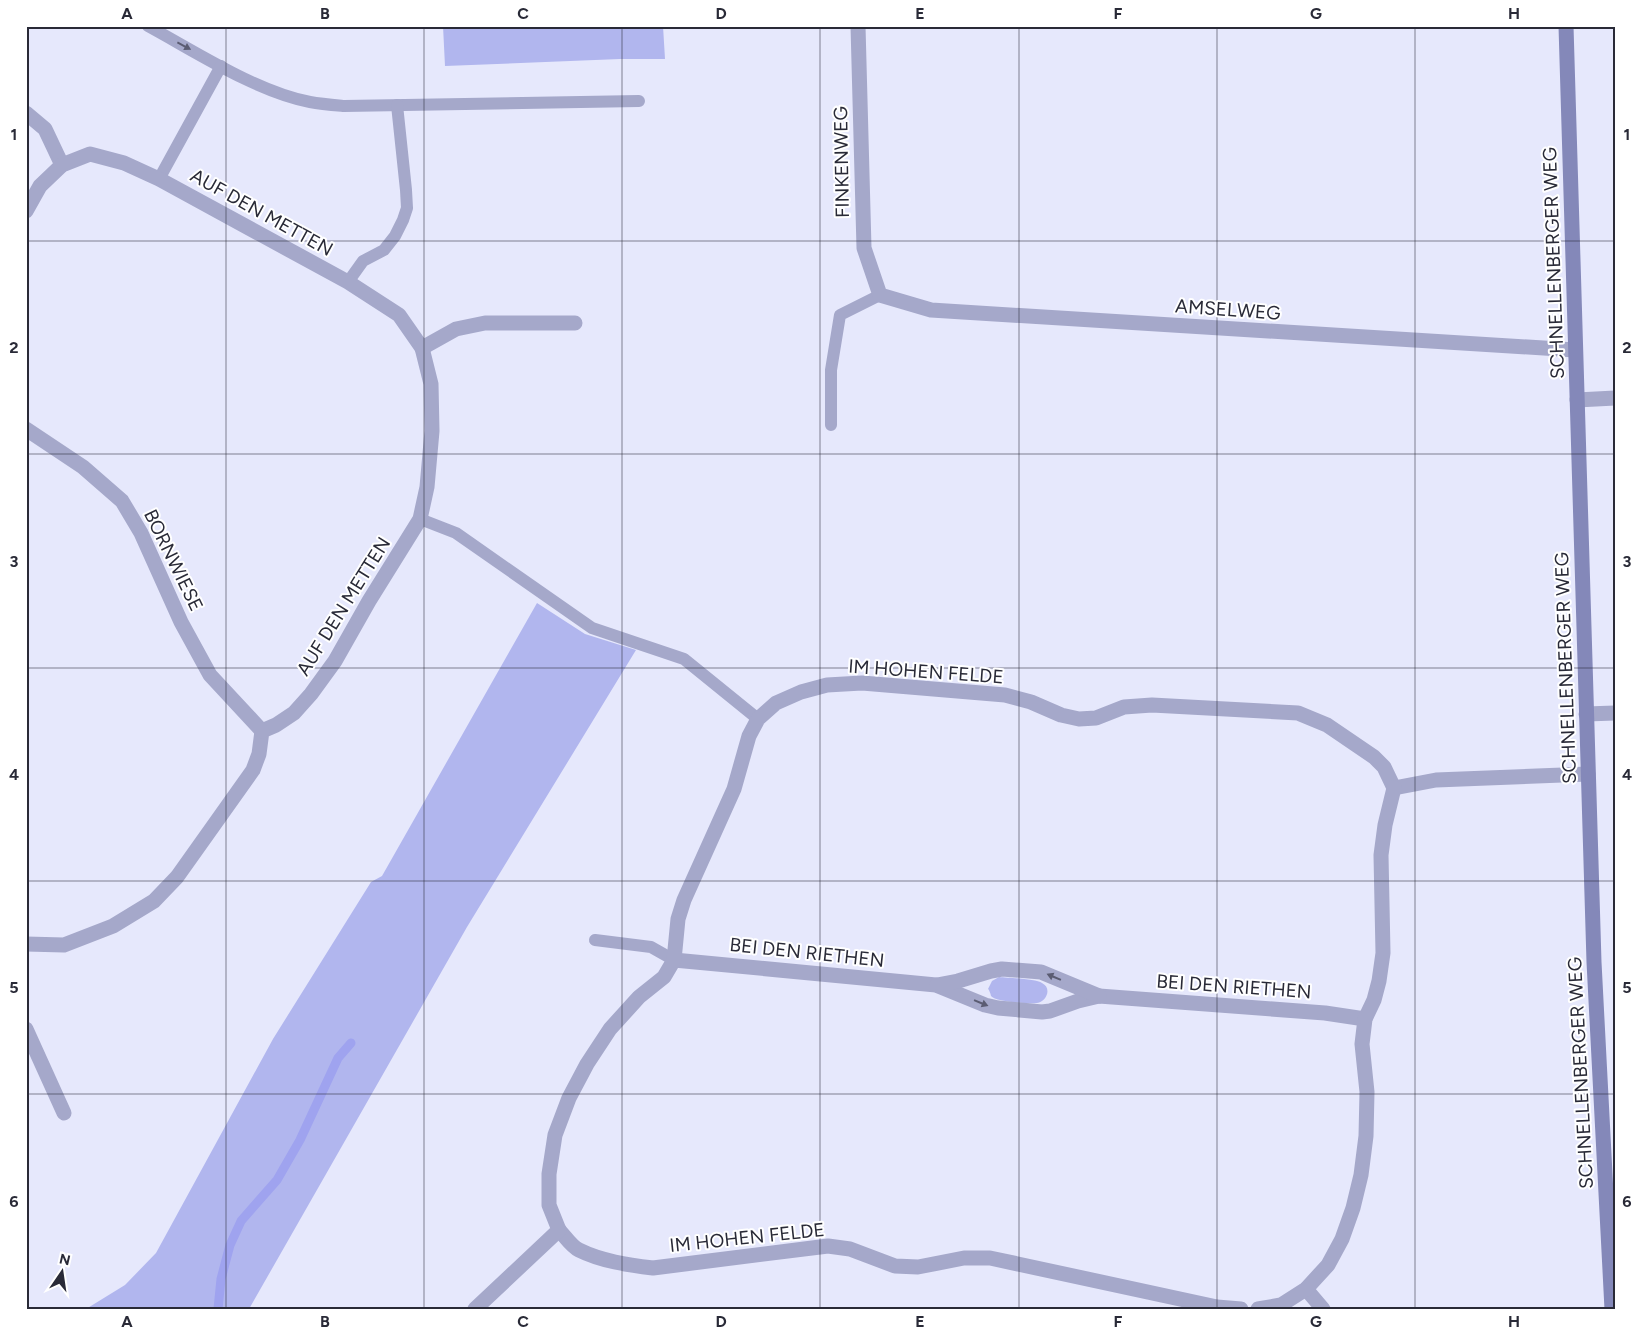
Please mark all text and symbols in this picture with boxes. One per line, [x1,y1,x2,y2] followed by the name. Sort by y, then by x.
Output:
[121,4,133,23] text: A
[320,4,330,23] text: B
[517,4,529,23] text: C
[715,4,727,23] text: D
[915,4,925,23] text: E
[1114,4,1123,23] text: F
[1310,4,1322,23] text: G
[1508,4,1520,23] text: H
[177,42,192,50] one-way arrow
[829,106,854,218] street label: FINKENWEG
[11,125,17,144] text: 1
[1624,125,1630,144] text: 1
[1538,147,1569,379] street label: SCHNELLENBERGER WEG
[187,164,337,261] street label: AUF DEN METTEN
[1174,294,1281,325] street label: AMSELWEG
[9,338,19,357] text: 2
[1622,338,1632,357] text: 2
[139,506,208,615] street label: BORNWIESE
[291,533,395,680] street label: AUF DEN METTEN
[10,552,19,571] text: 3
[1550,552,1581,784] street label: SCHNELLENBERGER WEG
[1623,552,1632,571] text: 3
[848,655,1004,688] street label: IM HOHEN FELDE
[9,765,19,784] text: 4
[1622,765,1632,784] text: 4
[728,933,885,972] street label: BEI DEN RIETHEN
[1563,956,1598,1190] street label: SCHNELLENBERGER WEG
[1156,970,1312,1003] street label: BEI DEN RIETHEN
[1047,973,1061,981] one-way arrow
[9,978,19,997] text: 5
[1622,978,1632,997] text: 5
[974,999,989,1007] one-way arrow
[9,1192,19,1211] text: 6
[1622,1192,1632,1211] text: 6
[668,1218,826,1257] street label: IM HOHEN FELDE
[38,1248,88,1298] north arrow
[58,1250,72,1269] text: N
[121,1312,133,1331] text: A
[320,1312,330,1331] text: B
[517,1312,529,1331] text: C
[715,1312,727,1331] text: D
[915,1312,925,1331] text: E
[1114,1312,1123,1331] text: F
[1310,1312,1322,1331] text: G
[1508,1312,1520,1331] text: H

